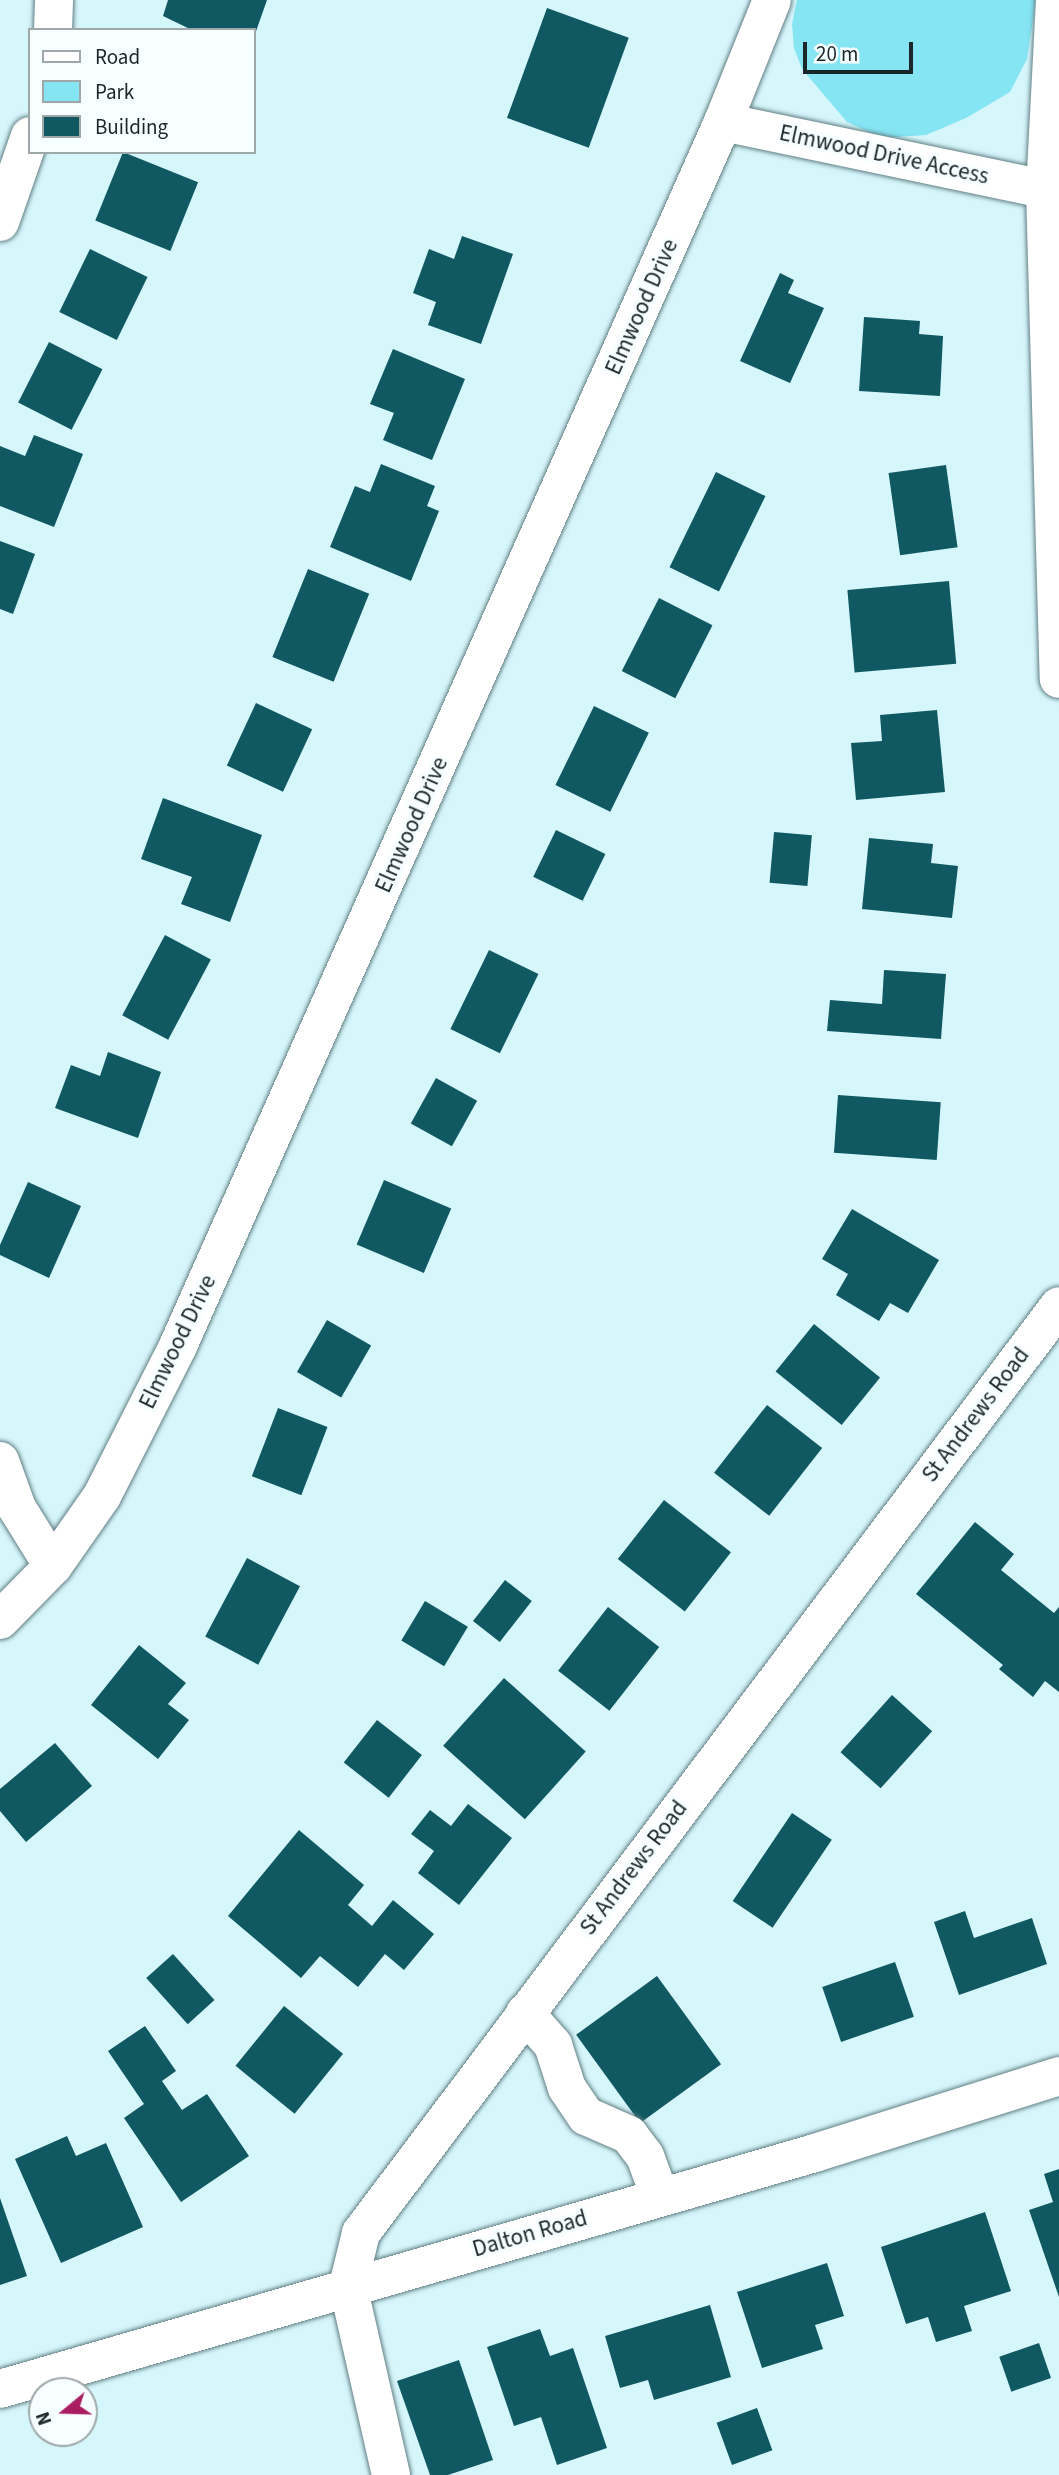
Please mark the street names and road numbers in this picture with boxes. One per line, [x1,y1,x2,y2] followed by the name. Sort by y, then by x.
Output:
[777,119,991,191] street label: Elmwood Drive Access
[600,235,684,379] street label: Elmwood Drive
[370,753,454,897] street label: Elmwood Drive
[134,1270,222,1414] street label: Elmwood Drive
[916,1342,1036,1488] street label: St Andrews Road
[574,1795,694,1941] street label: St Andrews Road
[469,2204,591,2264] street label: Dalton Road

